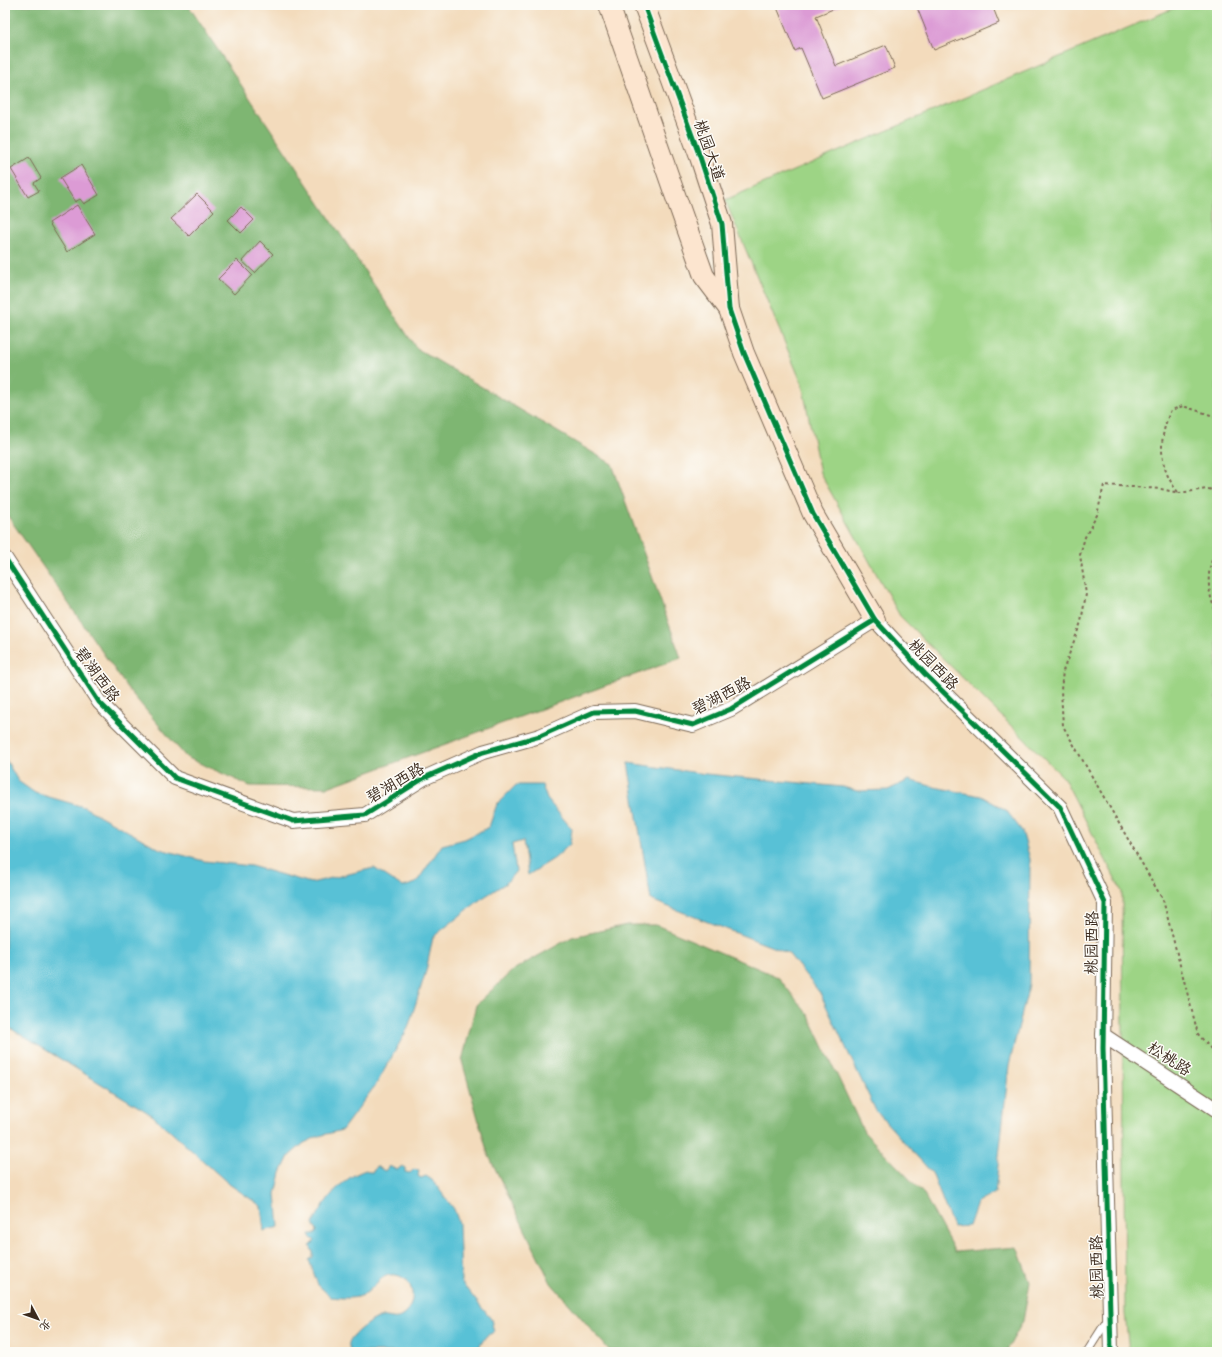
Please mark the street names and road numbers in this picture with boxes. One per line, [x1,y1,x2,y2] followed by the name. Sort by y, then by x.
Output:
[689,117,729,184] street label: 桃园大道
[904,635,963,695] street label: 桃园西路
[70,643,124,706] street label: 碧湖西路
[688,672,755,719] street label: 碧湖西路
[363,758,428,808] street label: 碧湖西路
[1081,911,1103,975] street label: 桃园西路
[1144,1037,1195,1080] street label: 松桃路
[1086,1235,1108,1299] street label: 桃园西路

